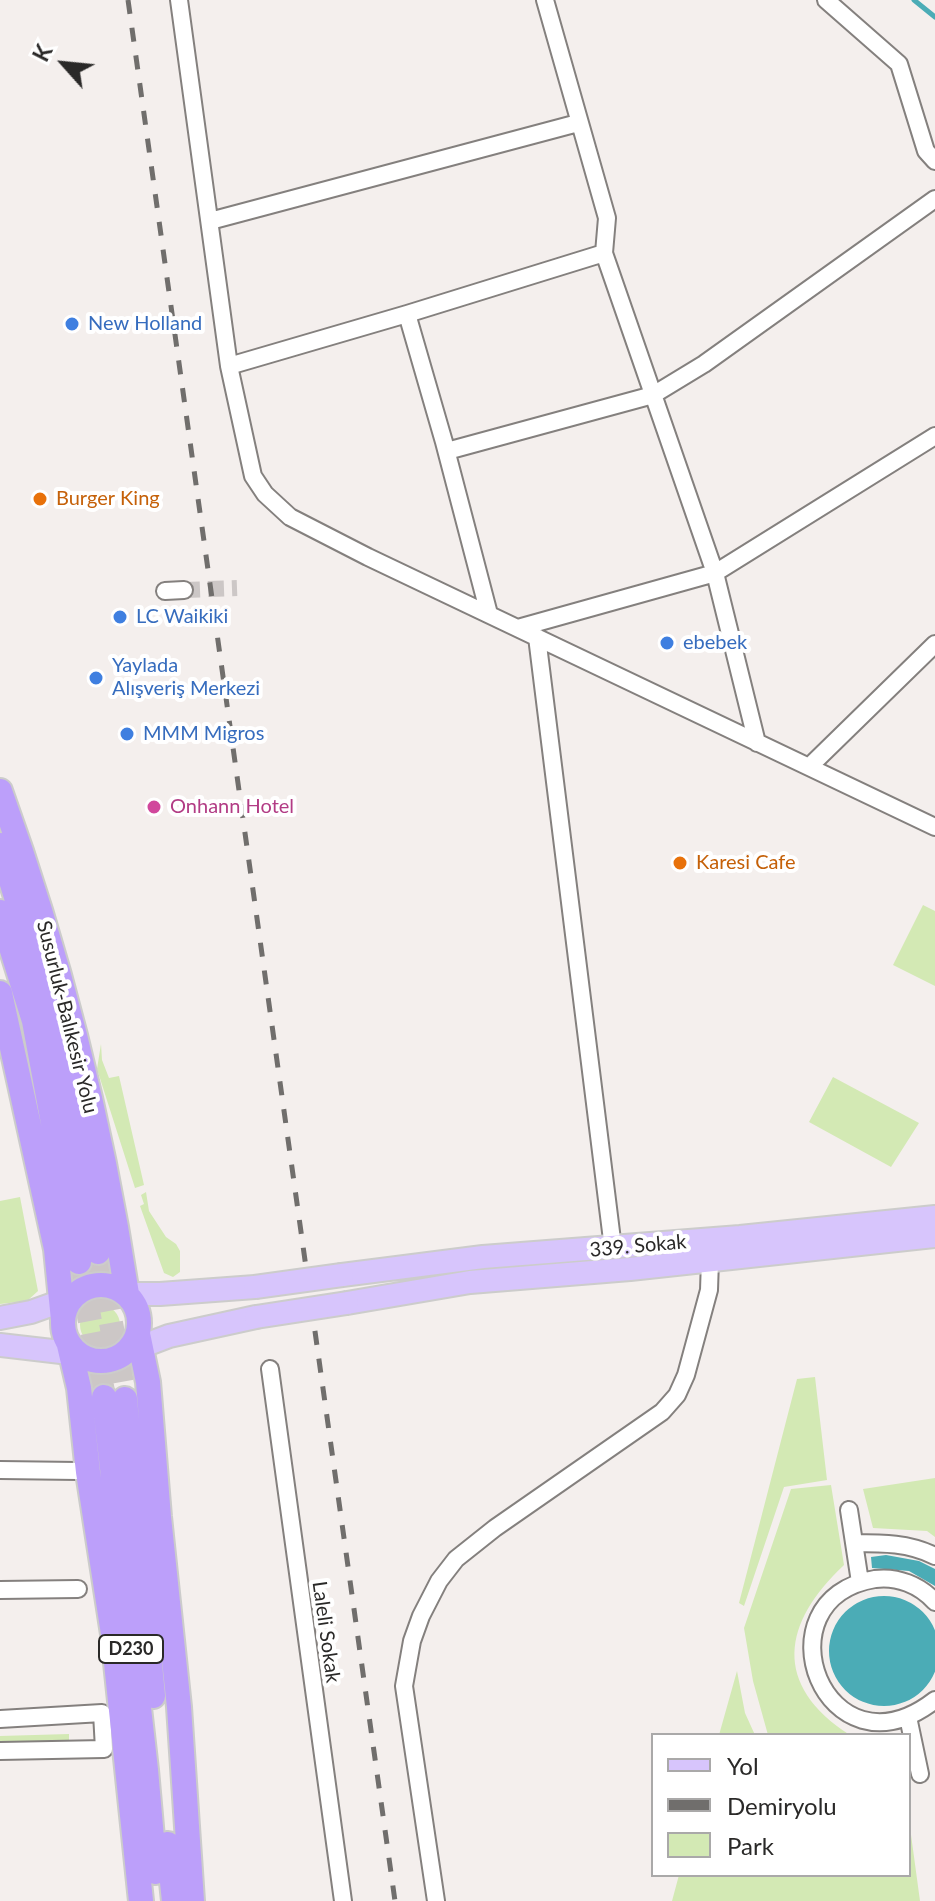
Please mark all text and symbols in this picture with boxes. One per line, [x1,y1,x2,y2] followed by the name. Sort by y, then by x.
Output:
[24,24,104,104] north arrow
[27,40,58,66] text: K
[88,312,202,336] place label: New Holland
[63,315,81,333] marker: New Holland
[56,487,160,511] place label: Burger King
[31,490,49,508] marker: Burger King
[136,605,228,629] place label: LC Waikiki
[111,608,129,626] marker: LC Waikiki
[683,631,747,655] place label: ebebek
[658,634,676,652] marker: ebebek
[112,654,260,701] place label: Yaylada Alışveriş Merkezi
[87,669,105,687] marker: Yaylada Alışveriş Merkezi
[143,722,264,746] place label: MMM Migros
[118,725,136,743] marker: MMM Migros
[170,795,294,819] place label: Onhann Hotel
[145,798,163,816] marker: Onhann Hotel
[696,851,796,875] place label: Karesi Cafe
[671,854,689,872] marker: Karesi Cafe
[31,918,103,1116] street label: Susurluk-Balıkesir Yolu
[589,1230,687,1262] street label: 339. Sokak
[307,1580,345,1684] street label: Laleli Sokak
[99,1635,163,1663] road number: D230
[651,1733,911,1877] legend
[727,1751,759,1780] text: Yol
[727,1791,837,1820] text: Demiryolu
[727,1831,774,1860] text: Park

